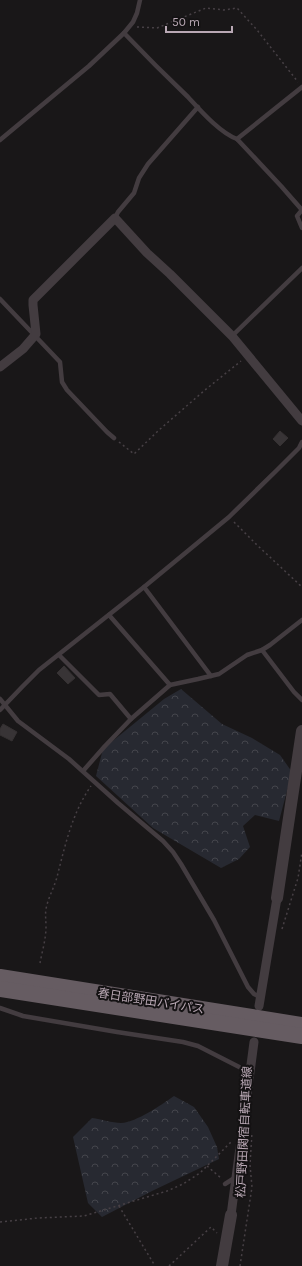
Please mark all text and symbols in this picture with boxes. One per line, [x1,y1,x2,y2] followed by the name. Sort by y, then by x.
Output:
[166,8,232,34] scale bar
[172,15,200,29] text: 50 m
[97,986,205,1016] street label: 春日部野田バイパス
[234,1066,254,1198] street label: 松戸野田関宿自転車道線

